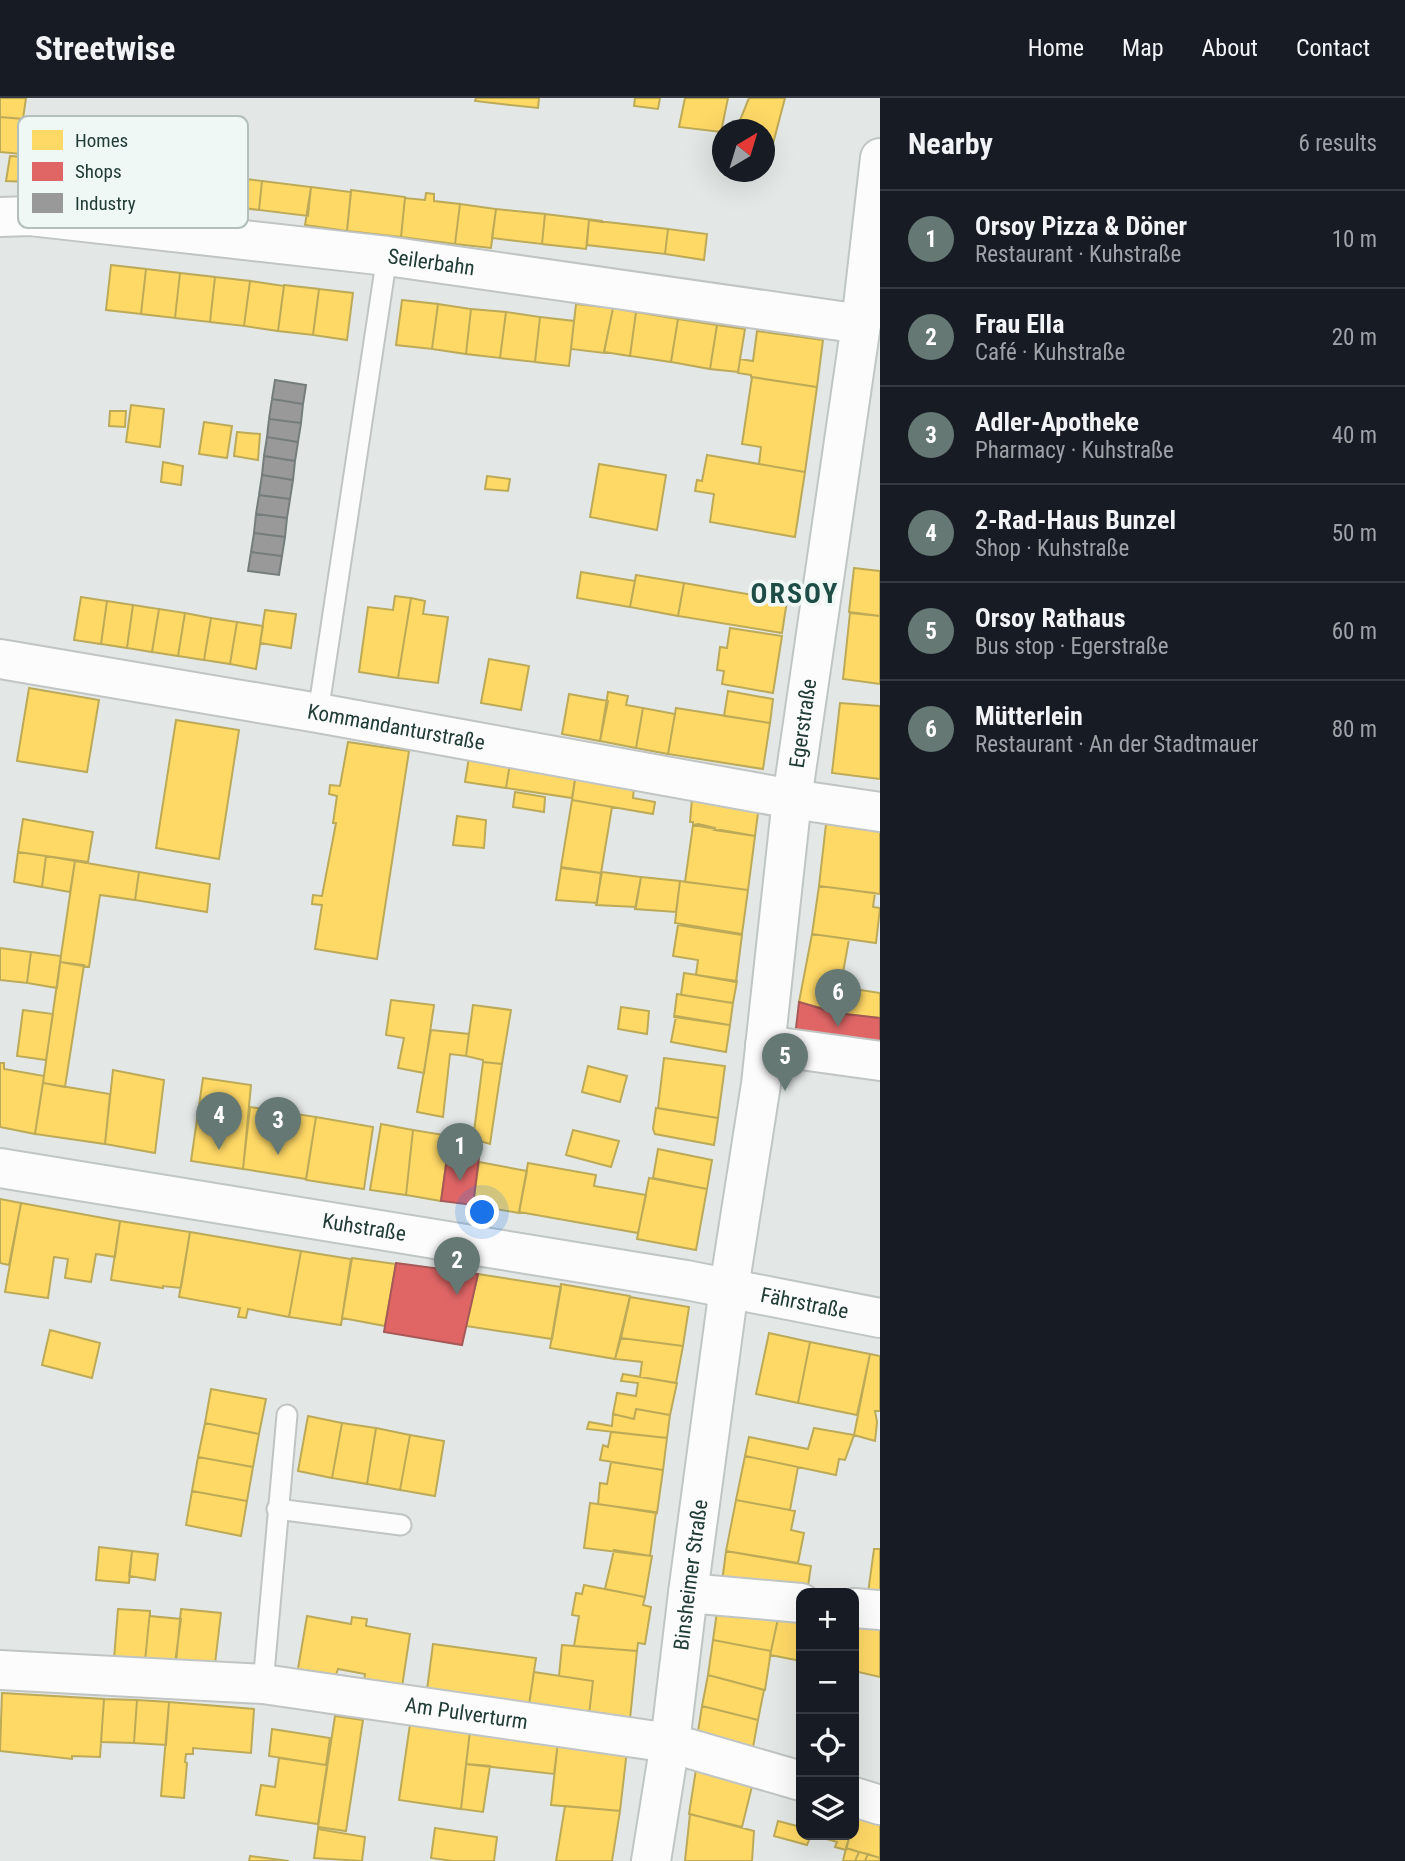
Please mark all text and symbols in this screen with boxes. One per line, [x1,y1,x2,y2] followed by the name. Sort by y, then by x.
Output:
[35,29,175,68] text: Streetwise
[1028,34,1084,62] text: Home
[1122,34,1164,62] text: Map
[1202,34,1258,62] text: About
[1296,34,1370,62] text: Contact
[18,116,248,228] legend
[712,119,775,182] north arrow
[908,126,993,161] text: Nearby
[75,129,128,152] text: Homes
[1299,130,1377,157] text: 6 results
[75,160,122,183] text: Shops
[75,192,136,215] text: Industry
[975,211,1187,241] text: Orsoy Pizza & Döner
[925,226,937,253] text: 1
[1332,226,1377,253] text: 10 m
[975,241,1181,268] text: Restaurant · Kuhstraße
[386,244,476,280] street label: Seilerbahn
[975,309,1064,339] text: Frau Ella
[925,324,937,351] text: 2
[1332,324,1377,351] text: 20 m
[975,339,1125,366] text: Café · Kuhstraße
[975,407,1139,437] text: Adler-Apotheke
[925,422,937,449] text: 3
[1332,422,1377,449] text: 40 m
[975,437,1174,464] text: Pharmacy · Kuhstraße
[975,505,1176,535] text: 2-Rad-Haus Bunzel
[925,520,937,547] text: 4
[1332,520,1377,547] text: 50 m
[975,535,1129,562] text: Shop · Kuhstraße
[751,577,840,610] district label: ORSOY
[975,603,1126,633] text: Orsoy Rathaus
[925,618,937,645] text: 5
[1332,618,1377,645] text: 60 m
[975,633,1169,660] text: Bus stop · Egerstraße
[785,677,821,769] street label: Egerstraße
[306,699,487,755] street label: Kommandanturstraße
[975,701,1083,731] text: Mütterlein
[925,716,937,743] text: 6
[1332,716,1377,743] text: 80 m
[975,731,1258,758] text: Restaurant · An der Stadtmauer
[815,969,861,1027] pin: 6
[762,1033,808,1091] pin: 5
[196,1092,242,1150] pin: 4
[255,1097,301,1155] pin: 3
[437,1123,483,1181] pin: 1
[465,1195,499,1229] your location
[321,1209,408,1246] street label: Kuhstraße
[434,1237,480,1295] pin: 2
[759,1283,851,1324] street label: Fährstraße
[669,1498,712,1651] street label: Binsheimer Straße
[796,1588,859,1840] map controls
[796,1588,859,1651] button: +
[796,1651,859,1714] button: −
[404,1693,529,1734] street label: Am Pulverturm
[796,1714,859,1777] button: locate
[796,1777,859,1840] button: layers

